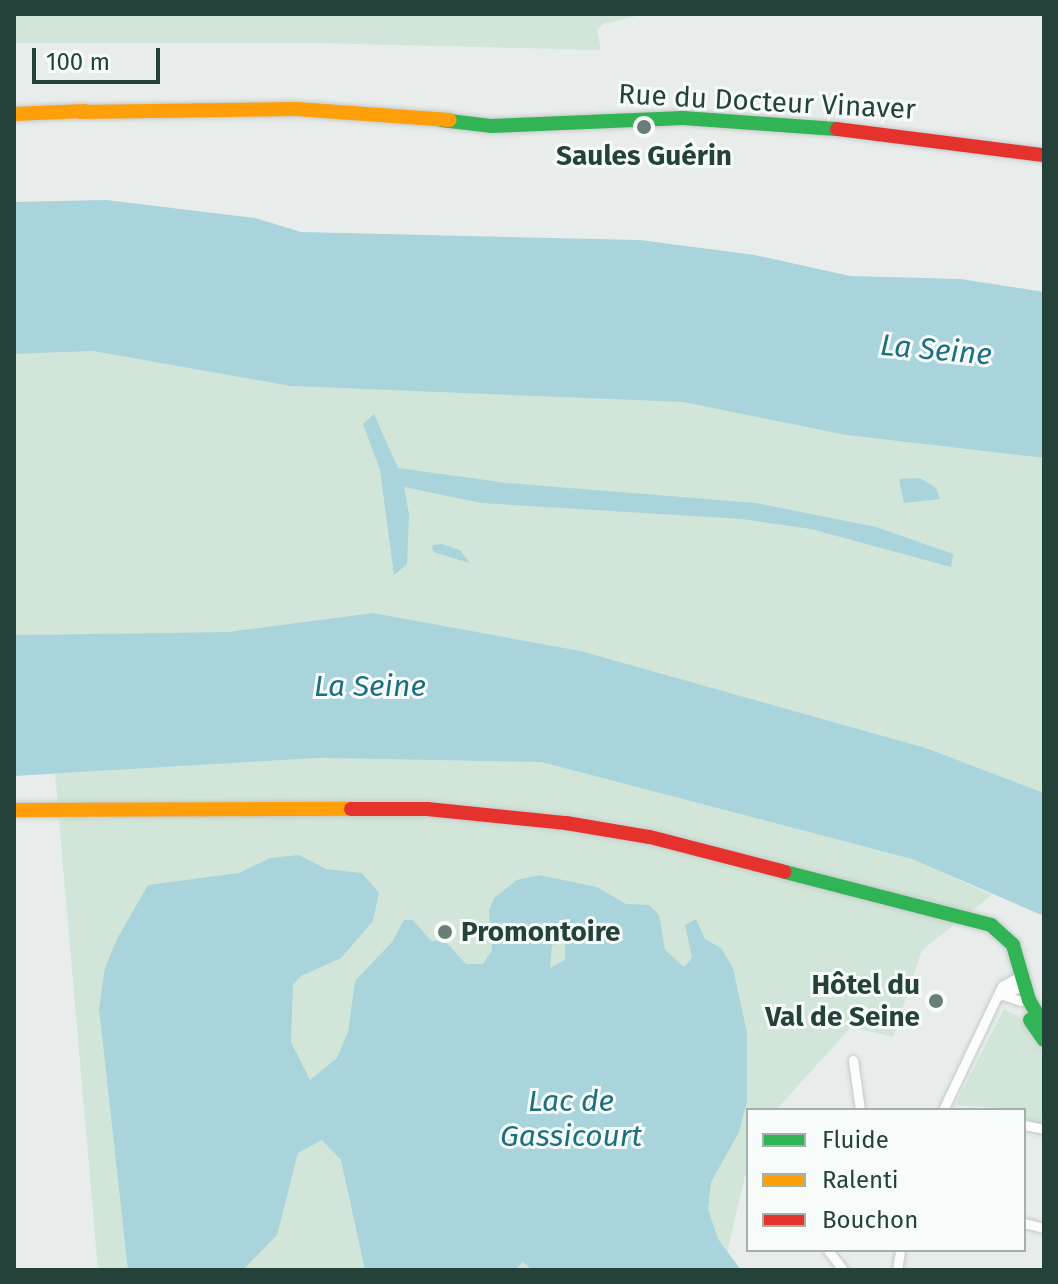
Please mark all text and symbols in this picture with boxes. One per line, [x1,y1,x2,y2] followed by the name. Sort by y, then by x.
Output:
[36,32,164,82] scale bar
[46,48,110,76] text: 100 m
[617,77,917,127] street label: Rue du Docteur Vinaver
[635,118,653,136] marker: Saules Guérin
[556,139,732,173] place label: Saules Guérin
[879,327,993,373] water label: La Seine
[314,668,426,704] water label: La Seine
[461,915,621,949] place label: Promontoire
[436,923,454,941] marker: Promontoire
[765,968,920,1034] place label: Hôtel du Val de Seine
[927,992,945,1010] marker: Hôtel du Val de Seine
[500,1083,642,1154] water label: Lac de Gassicourt
[746,1108,1026,1252] legend
[822,1126,889,1154] text: Fluide
[822,1166,899,1194] text: Ralenti
[822,1206,918,1234] text: Bouchon

